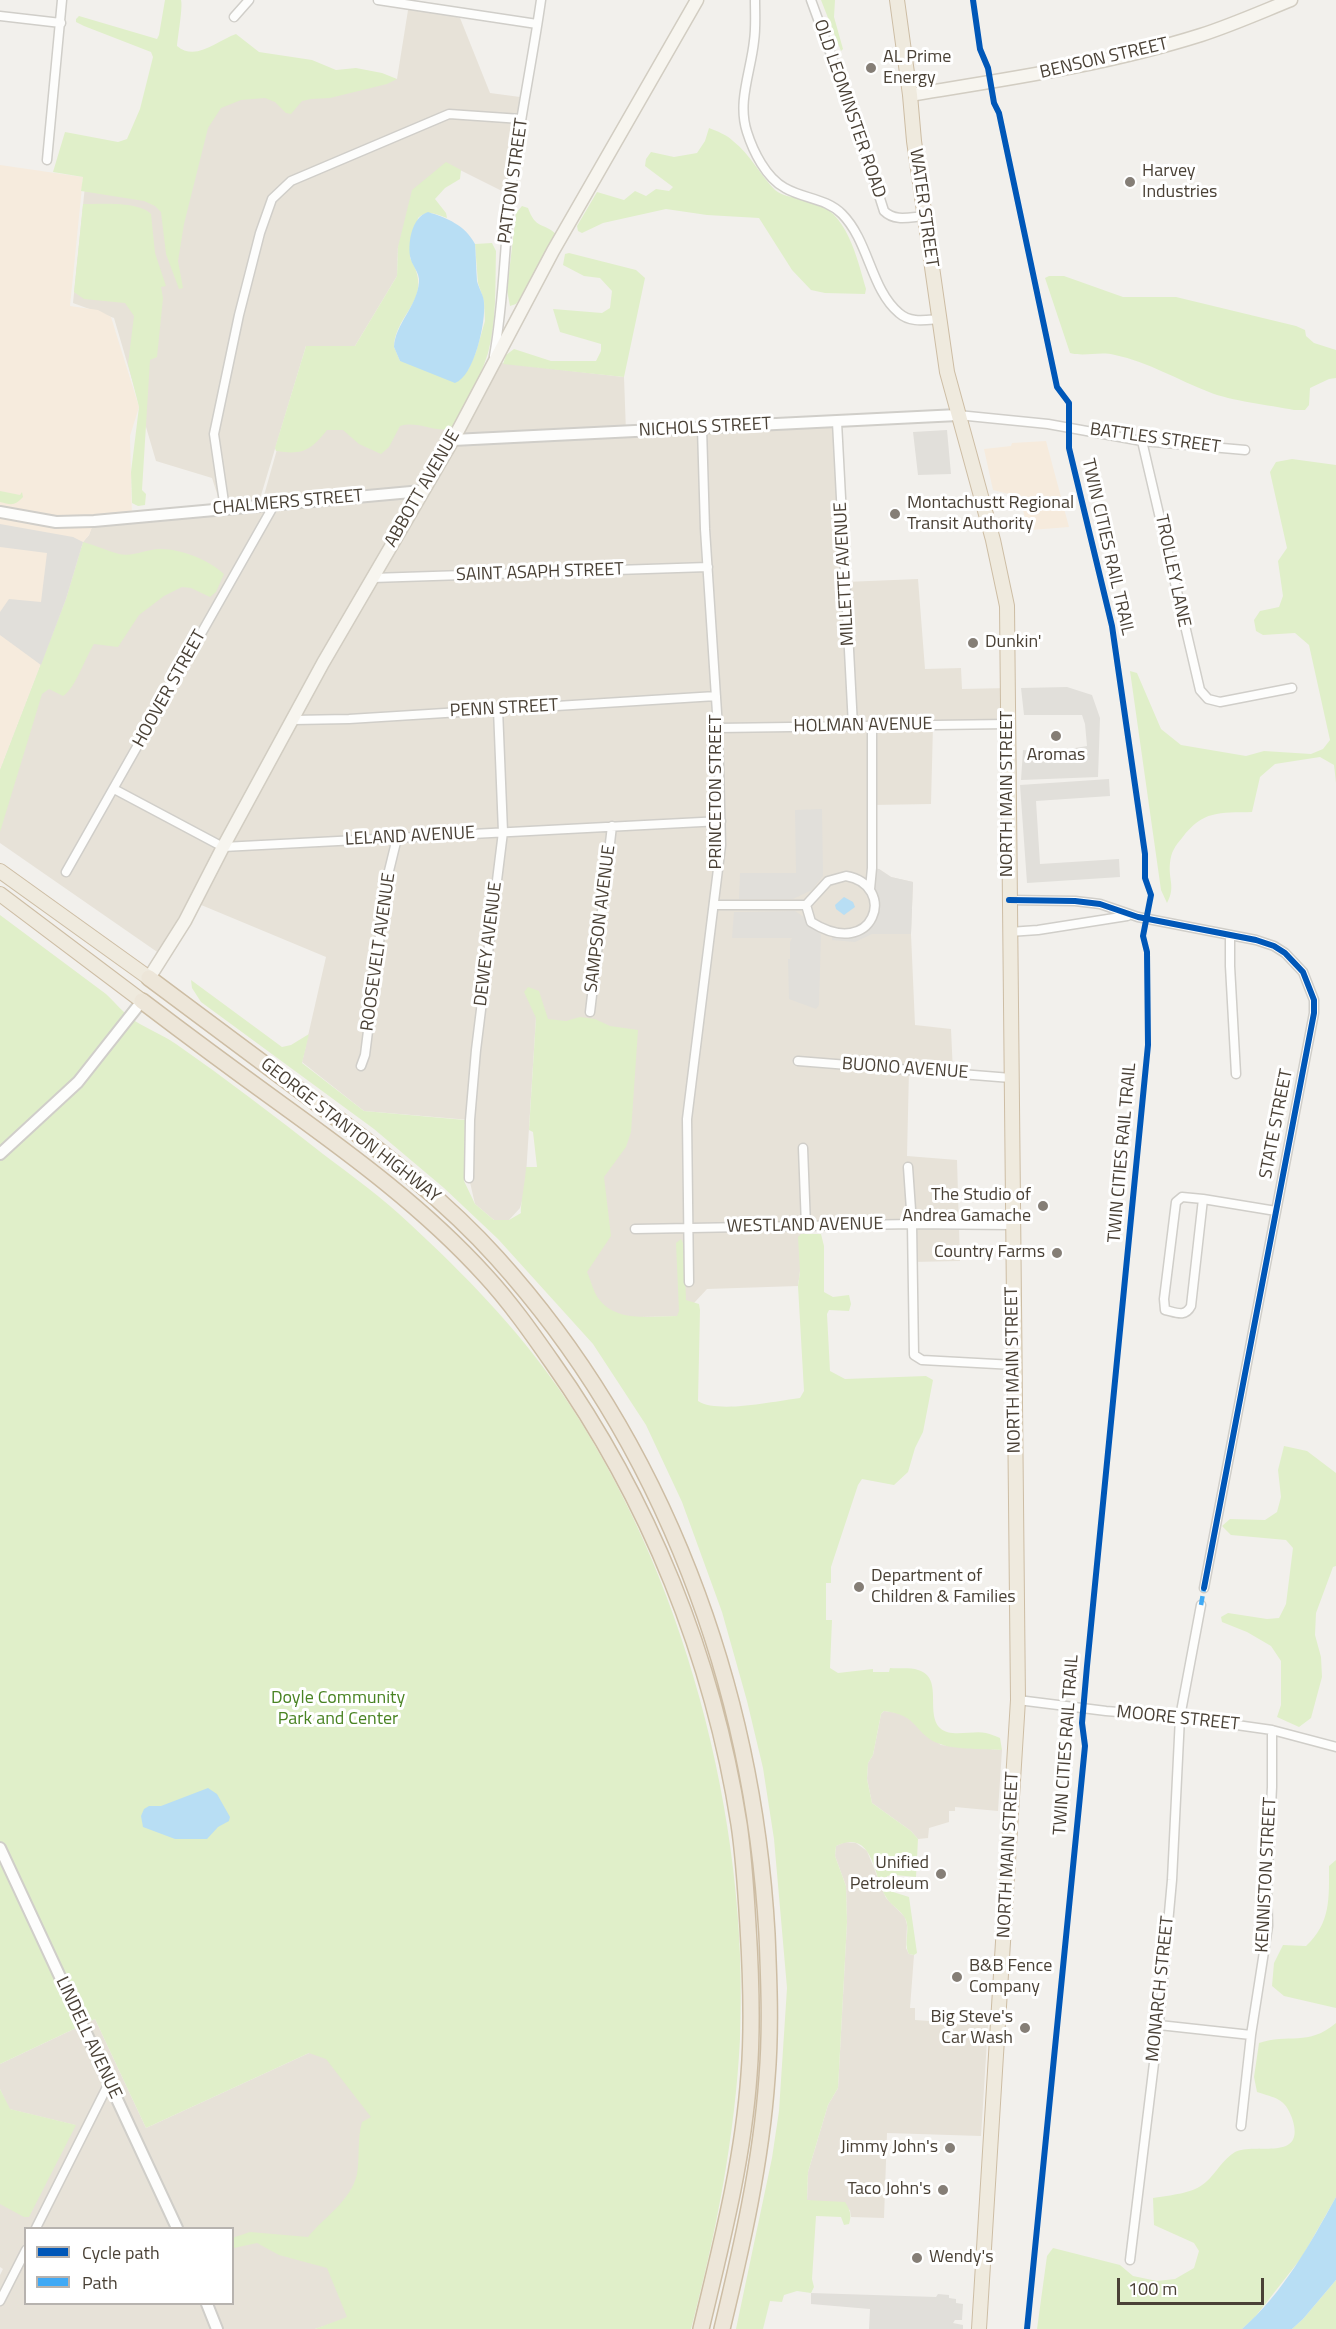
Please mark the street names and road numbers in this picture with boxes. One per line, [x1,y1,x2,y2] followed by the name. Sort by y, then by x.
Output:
[808,17,890,201] street label: OLD LEOMINSTER ROAD
[1038,34,1170,84] street label: BENSON STREET
[495,117,533,245] street label: PATTON STREET
[904,147,942,269] street label: WATER STREET
[638,414,772,442] street label: NICHOLS STREET
[1088,419,1222,459] street label: BATTLES STREET
[381,427,465,551] street label: ABBOTT AVENUE
[1076,457,1138,637] street label: TWIN CITIES RAIL TRAIL
[212,486,364,520] street label: CHALMERS STREET
[830,502,860,646] street label: MILLETTE AVENUE
[1150,513,1194,629] street label: TROLLEY LANE
[456,559,624,587] street label: SAINT ASAPH STREET
[129,627,211,751] street label: HOOVER STREET
[449,695,559,723] street label: PENN STREET
[997,711,1019,877] street label: NORTH MAIN STREET
[793,714,933,738] street label: HOLMAN AVENUE
[706,715,728,869] street label: PRINCETON STREET
[345,823,475,851] street label: LELAND AVENUE
[581,844,621,994] street label: SAMPSON AVENUE
[357,871,401,1033] street label: ROOSEVELT AVENUE
[471,880,507,1008] street label: DEWEY AVENUE
[256,1054,444,1208] street label: GEORGE STANTON HIGHWAY
[841,1054,969,1084] street label: BUONO AVENUE
[1104,1062,1142,1244] street label: TWIN CITIES RAIL TRAIL
[1256,1067,1298,1181] street label: STATE STREET
[727,1214,883,1238] street label: WESTLAND AVENUE
[1002,1287,1026,1453] street label: NORTH MAIN STREET
[1050,1654,1084,1836] street label: TWIN CITIES RAIL TRAIL
[1115,1702,1241,1736] street label: MOORE STREET
[994,1771,1024,1939] street label: NORTH MAIN STREET
[1252,1797,1282,1953] street label: KENNISTON STREET
[1143,1915,1179,2063] street label: MONARCH STREET
[50,1973,126,2103] street label: LINDELL AVENUE

